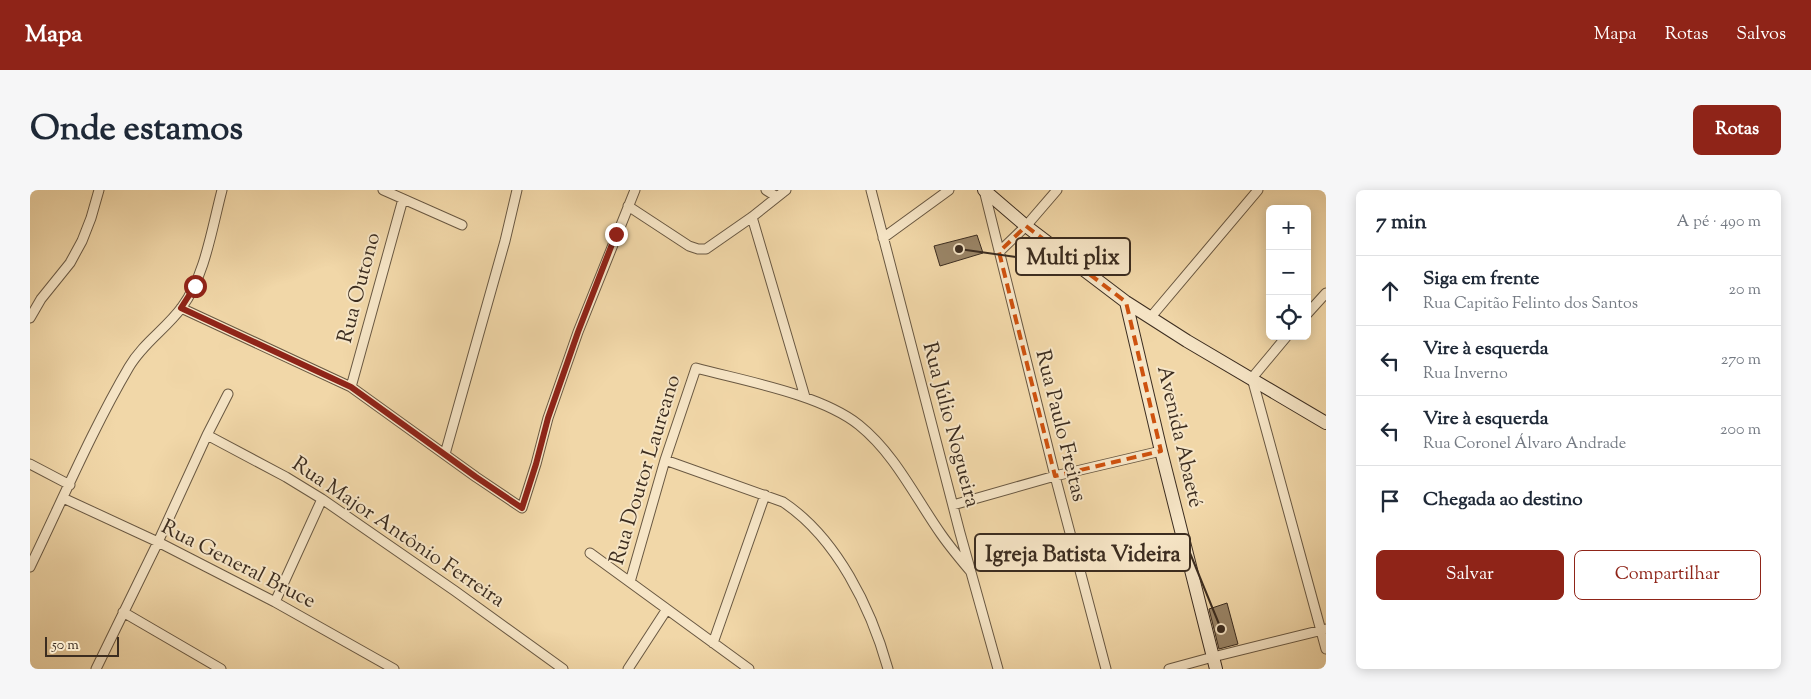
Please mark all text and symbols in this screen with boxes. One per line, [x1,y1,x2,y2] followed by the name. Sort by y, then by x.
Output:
[25,18,82,52] text: Mapa
[1594,22,1637,48] text: Mapa
[1665,22,1708,48] text: Rotas
[1736,22,1786,48] text: Salvos
[30,105,243,156] text: Onde estamos
[1693,105,1781,155] button: Rotas
[1266,205,1311,340] map controls
[1266,205,1311,250] button: +
[1376,208,1427,238] text: 7 min
[1677,211,1761,234] text: A pé · 490 m
[605,223,628,246] route end
[331,229,389,347] street label: Rua Outono
[1016,238,1130,275] callout: Multi plix
[1026,243,1120,275] text: Multi plix
[1266,250,1311,295] button: −
[1423,266,1539,293] text: Siga em frente
[184,275,207,298] route start
[1376,277,1404,305] icon: ahead
[1728,279,1761,302] text: 20 m
[1423,293,1638,316] text: Rua Capitão Felinto dos Santos
[1266,295,1311,340] button: locate
[1423,336,1549,363] text: Vire à esquerda
[913,339,987,511] street label: Rua Júlio Nogueira
[1027,347,1093,505] street label: Rua Paulo Freitas
[1376,347,1404,375] icon: left
[1721,349,1761,372] text: 270 m
[1148,363,1210,511] street label: Avenida Abaeté
[1423,363,1508,386] text: Rua Inverno
[603,371,689,569] street label: Rua Doutor Laureano
[1423,406,1549,433] text: Vire à esquerda
[1376,417,1404,445] icon: left
[1720,419,1761,442] text: 200 m
[1423,433,1626,456] text: Rua Coronel Álvaro Andrade
[285,450,511,616] street label: Rua Major Antônio Ferreira
[1376,487,1404,515] icon: arrive
[1423,487,1583,514] text: Chegada ao destino
[155,513,321,617] street label: Rua General Bruce
[975,534,1190,571] callout: Igreja Batista Videira
[985,540,1182,572] text: Igreja Batista Videira
[1376,550,1564,600] button: Salvar
[1574,550,1761,600] button: Compartilhar
[45,634,119,657] scale bar
[52,636,79,656] text: 50 m

